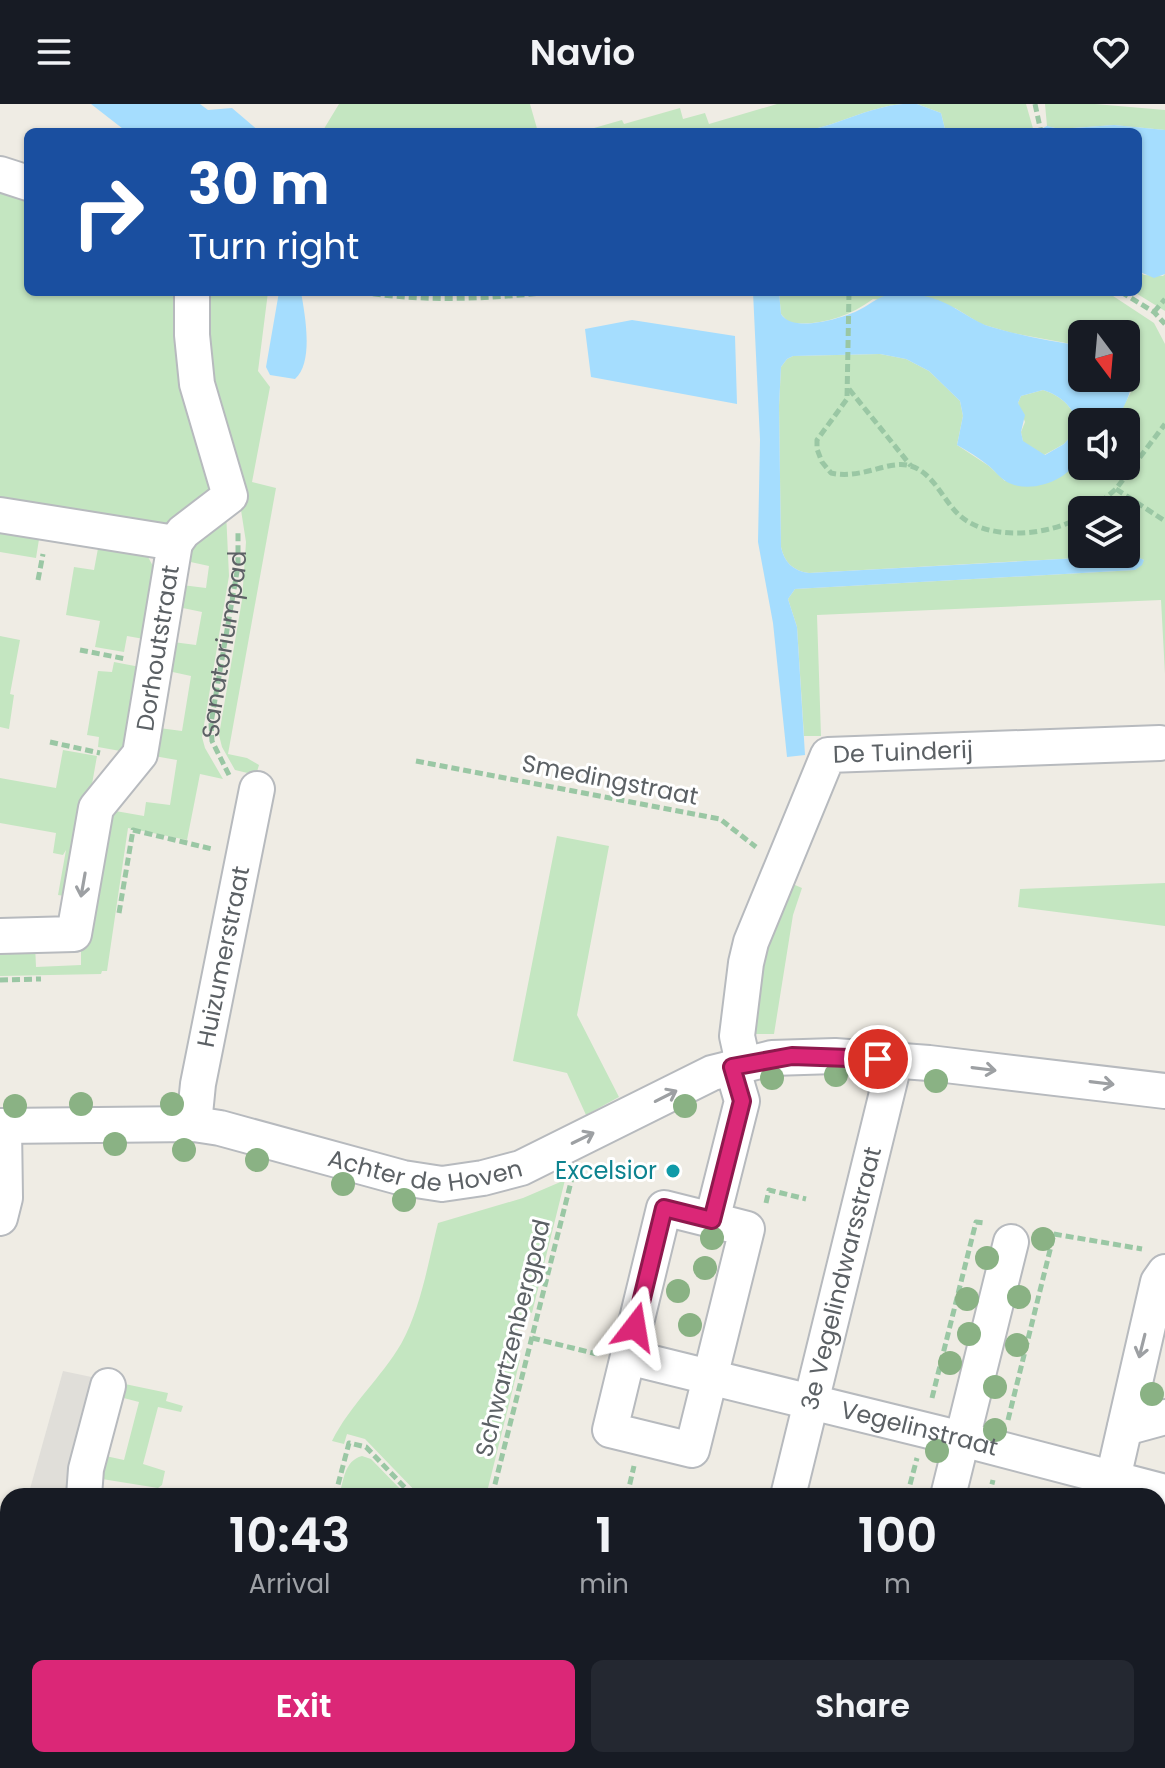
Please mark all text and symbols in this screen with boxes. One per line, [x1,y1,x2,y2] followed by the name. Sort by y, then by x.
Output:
[530,27,635,78] text: Navio
[32,30,76,74] icon: menu
[1089,30,1133,74] icon: heart
[188,145,330,224] text: 30 m
[56,160,160,264] icon: right
[188,221,359,272] text: Turn right
[1068,320,1140,392] north arrow
[1068,320,1140,568] map controls
[1068,408,1140,480] button: sound
[1068,496,1140,568] button: layers
[194,550,254,739] street label: Sanatoriumpad
[128,563,187,733] street label: Dorhoutstraat
[832,733,973,771] street label: De Tuinderij
[519,746,701,813] street label: Smedingstraat
[189,863,257,1050] street label: Huizumerstraat
[74,872,89,897] one-way arrow
[844,1025,912,1093] pin
[856,1037,900,1081] icon: arrive
[971,1061,997,1076] one-way arrow
[1089,1076,1114,1091] one-way arrow
[653,1088,677,1104] one-way arrow
[571,1129,595,1145] one-way arrow
[324,1141,526,1200] street label: Achter de Hoven
[793,1143,889,1413] street label: 3e Vegelindwarsstraat
[555,1154,657,1187] place label: Excelsior
[664,1162,682,1180] marker: Excelsior
[467,1216,558,1460] street label: Schwartzenbergpad
[593,1285,677,1369] position arrow
[1134,1332,1149,1358] one-way arrow
[837,1393,1002,1464] street label: Vegelinstraat
[229,1502,350,1569] text: 10:43
[595,1502,613,1569] text: 1
[858,1502,937,1569] text: 100
[249,1566,331,1602] text: Arrival
[579,1566,629,1602] text: min
[884,1566,911,1602] text: m
[32,1660,575,1752] button: Exit
[591,1660,1134,1752] button: Share

